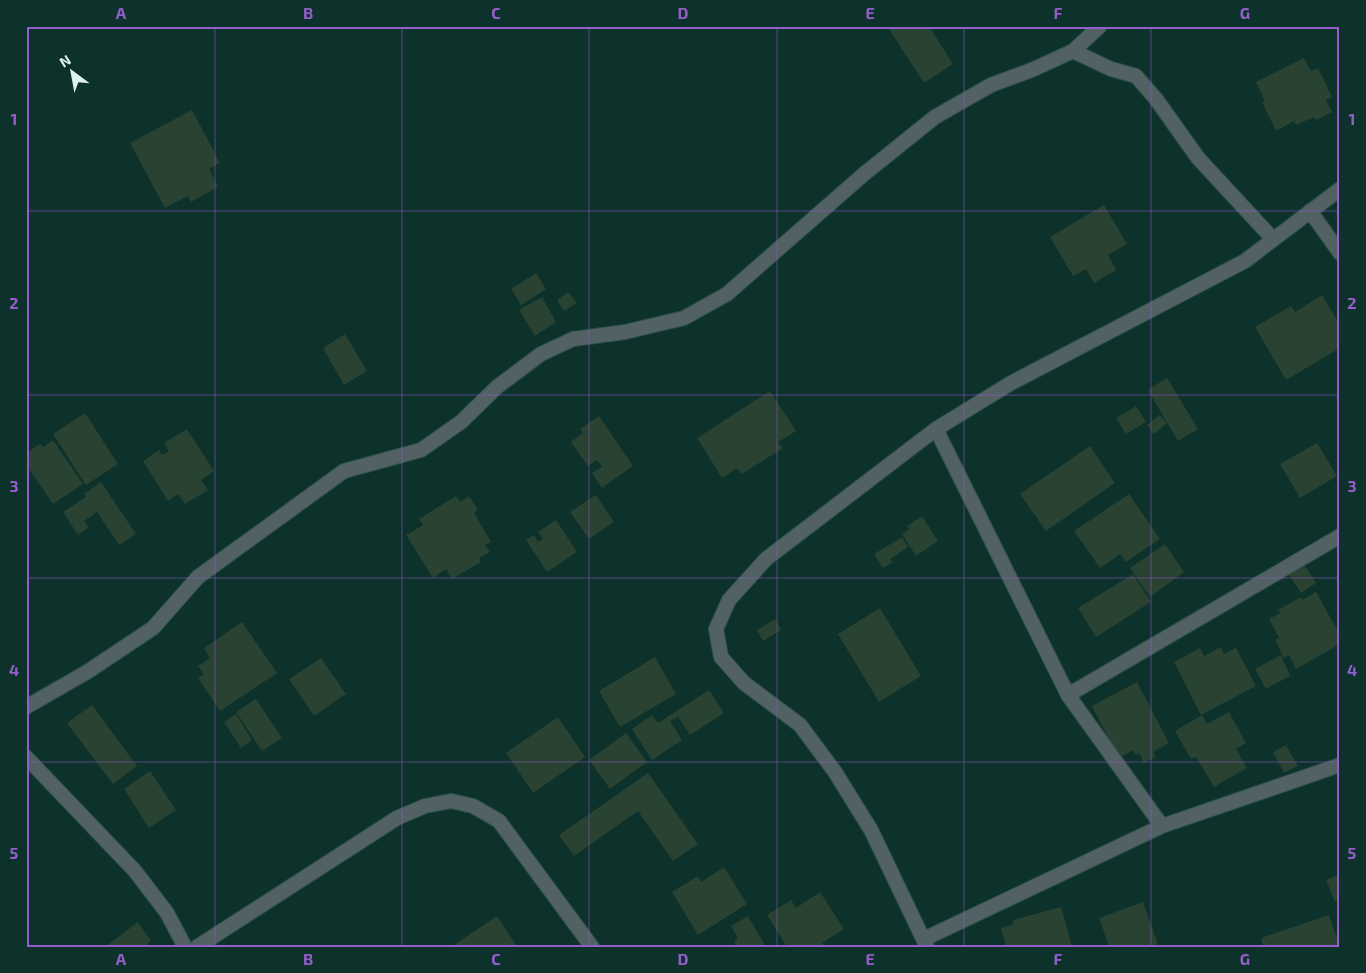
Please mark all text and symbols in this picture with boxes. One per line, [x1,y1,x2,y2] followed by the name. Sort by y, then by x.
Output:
[116,3,127,22] text: A
[303,3,313,22] text: B
[491,3,501,22] text: C
[678,3,689,22] text: D
[865,3,875,22] text: E
[1054,3,1063,22] text: F
[1240,3,1250,22] text: G
[48,48,98,98] north arrow
[56,51,74,70] text: N
[11,109,17,128] text: 1
[1349,109,1355,128] text: 1
[9,293,19,312] text: 2
[1347,293,1357,312] text: 2
[9,476,19,495] text: 3
[1347,476,1357,495] text: 3
[9,660,19,679] text: 4
[1347,660,1357,679] text: 4
[10,843,19,862] text: 5
[1348,843,1357,862] text: 5
[116,949,127,968] text: A
[303,949,313,968] text: B
[491,949,501,968] text: C
[678,949,689,968] text: D
[865,949,875,968] text: E
[1054,949,1063,968] text: F
[1240,949,1250,968] text: G

